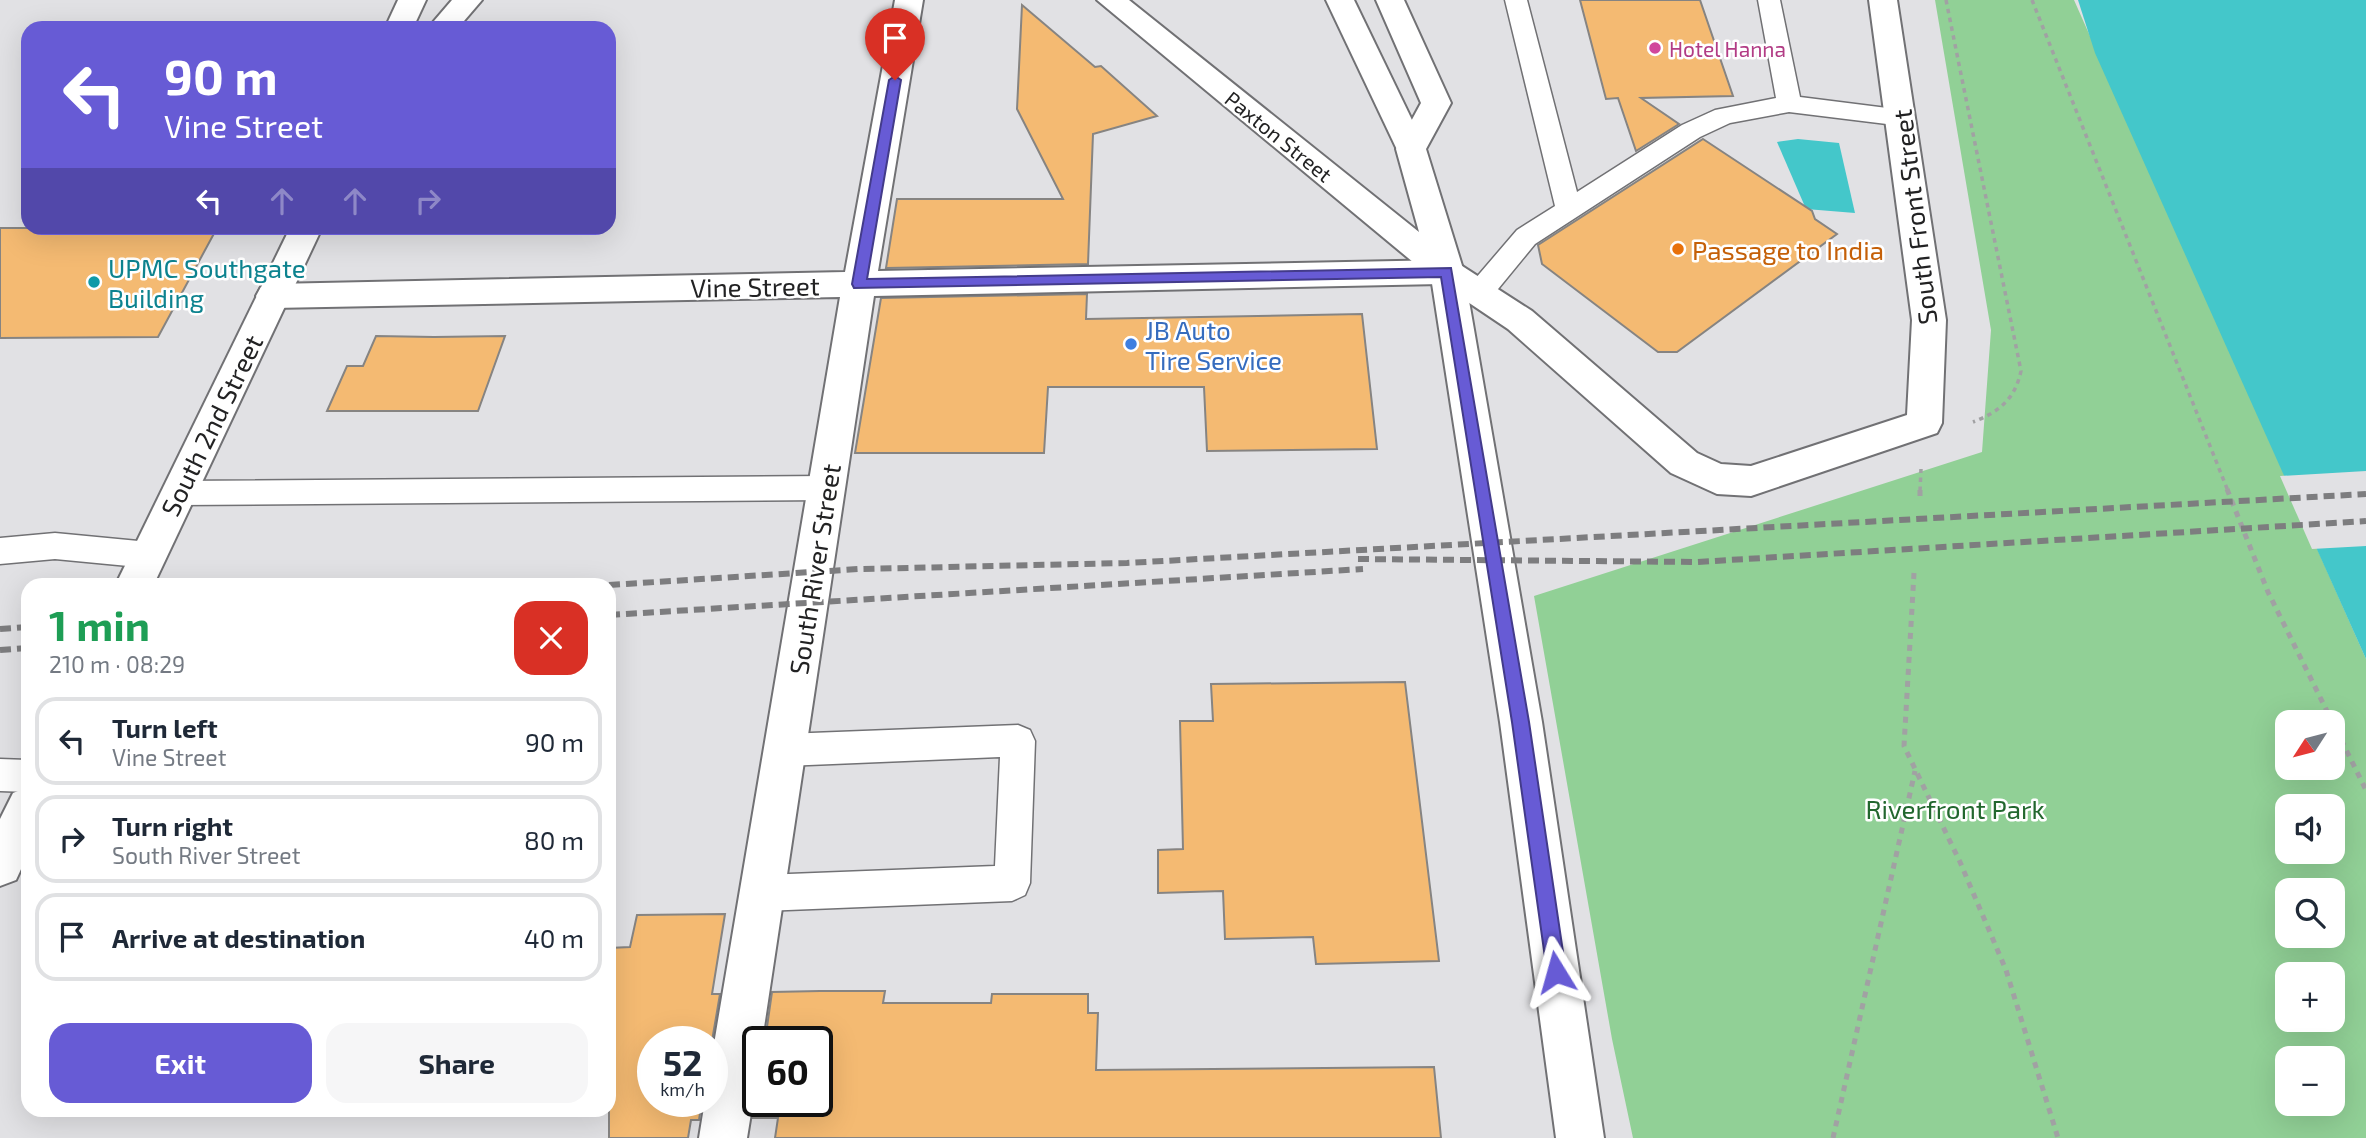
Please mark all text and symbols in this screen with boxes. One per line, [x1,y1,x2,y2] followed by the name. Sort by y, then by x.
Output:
[865,8,925,80] pin
[876,19,914,57] icon: arrive
[1669,36,1786,61] place label: Hotel Hanna
[1647,40,1663,56] marker: Hotel Hanna
[164,46,278,105] text: 90 m
[49,49,140,140] icon: left
[1221,85,1337,187] street label: Paxton Street
[164,106,323,144] text: Vine Street
[1885,108,1943,326] street label: South Front Street
[190,182,228,220] icon: left
[263,182,301,220] icon: ahead
[336,182,374,220] icon: ahead
[409,182,447,220] icon: right
[1692,234,1884,265] place label: Passage to India
[1670,241,1686,257] marker: Passage to India
[108,252,306,313] place label: UPMC Southgate Building
[690,269,820,303] street label: Vine Street
[86,274,102,290] marker: UPMC Southgate Building
[1145,314,1282,375] place label: JB Auto Tire Service
[154,329,268,521] street label: South 2nd Street
[1123,336,1139,352] marker: JB Auto Tire Service
[782,461,846,677] street label: South River Street
[49,599,150,649] text: 1 min
[514,601,588,675] button: close
[49,650,185,678] text: 210 m · 08:29
[2275,710,2345,780] north arrow
[2275,710,2345,1116] map controls
[112,712,218,743] text: Turn left
[53,722,91,760] icon: left
[525,726,584,757] text: 90 m
[112,743,226,771] text: Vine Street
[1865,793,2045,824] park label: Riverfront Park
[2275,794,2345,864] button: sound
[112,810,233,841] text: Turn right
[53,820,91,858] icon: right
[524,824,584,855] text: 80 m
[112,841,300,869] text: South River Street
[2275,878,2345,948] button: search
[53,918,91,956] icon: arrive
[112,922,365,953] text: Arrive at destination
[524,922,584,953] text: 40 m
[1519,935,1593,1009] position arrow
[2275,962,2345,1032] button: +
[49,1023,312,1103] button: Exit
[326,1023,588,1103] button: Share
[742,1026,833,1117] speed limit sign: 60
[663,1041,702,1083] text: 52
[2275,1046,2345,1116] button: −
[660,1078,705,1100] text: km/h

